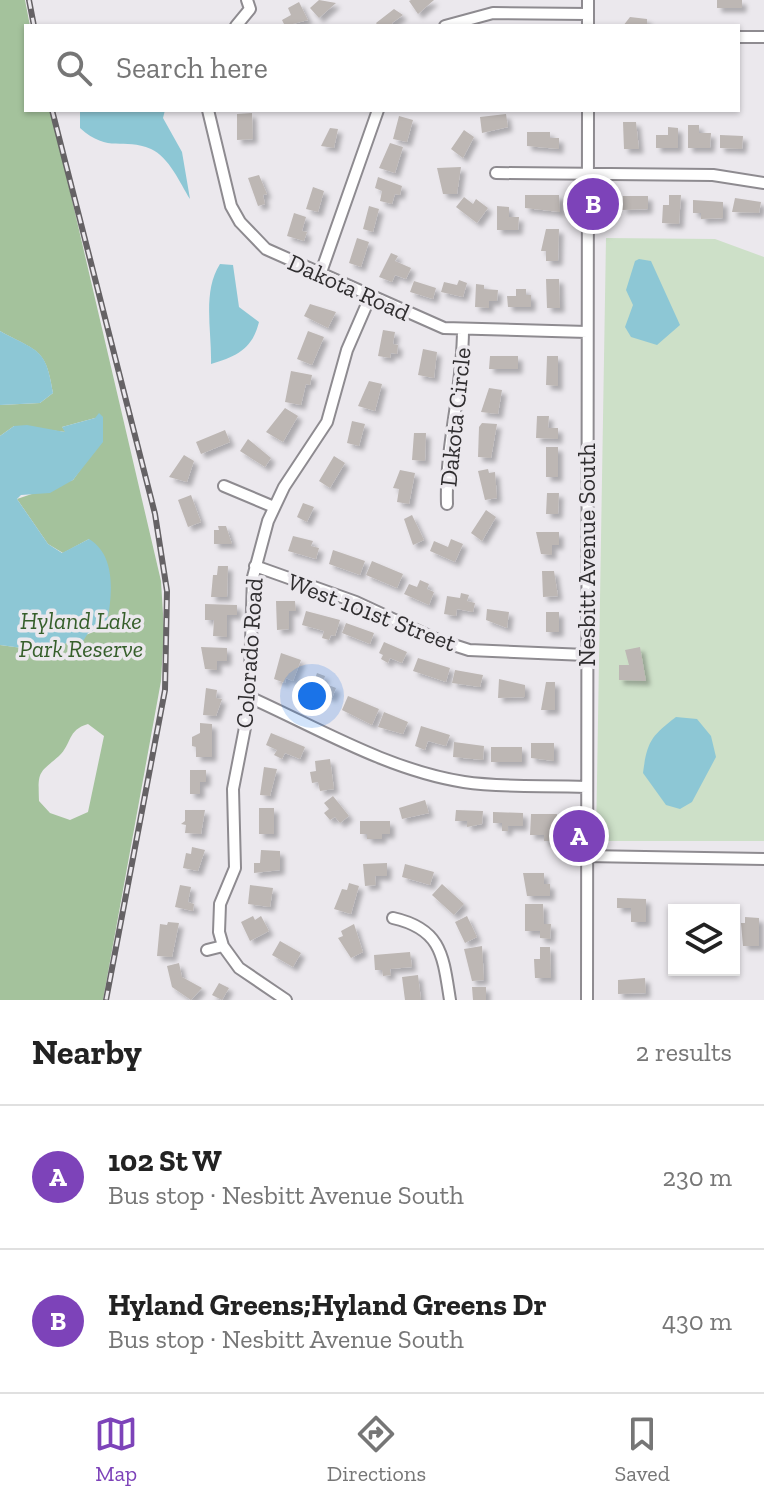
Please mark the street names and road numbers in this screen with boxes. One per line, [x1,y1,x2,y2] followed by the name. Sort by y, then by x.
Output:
[284,247,414,327] street label: Dakota Road
[433,346,477,488] street label: Dakota Circle
[572,443,601,667] street label: Nesbitt Avenue South
[284,567,460,657] street label: West 101st Street
[229,577,269,729] street label: Colorado Road

